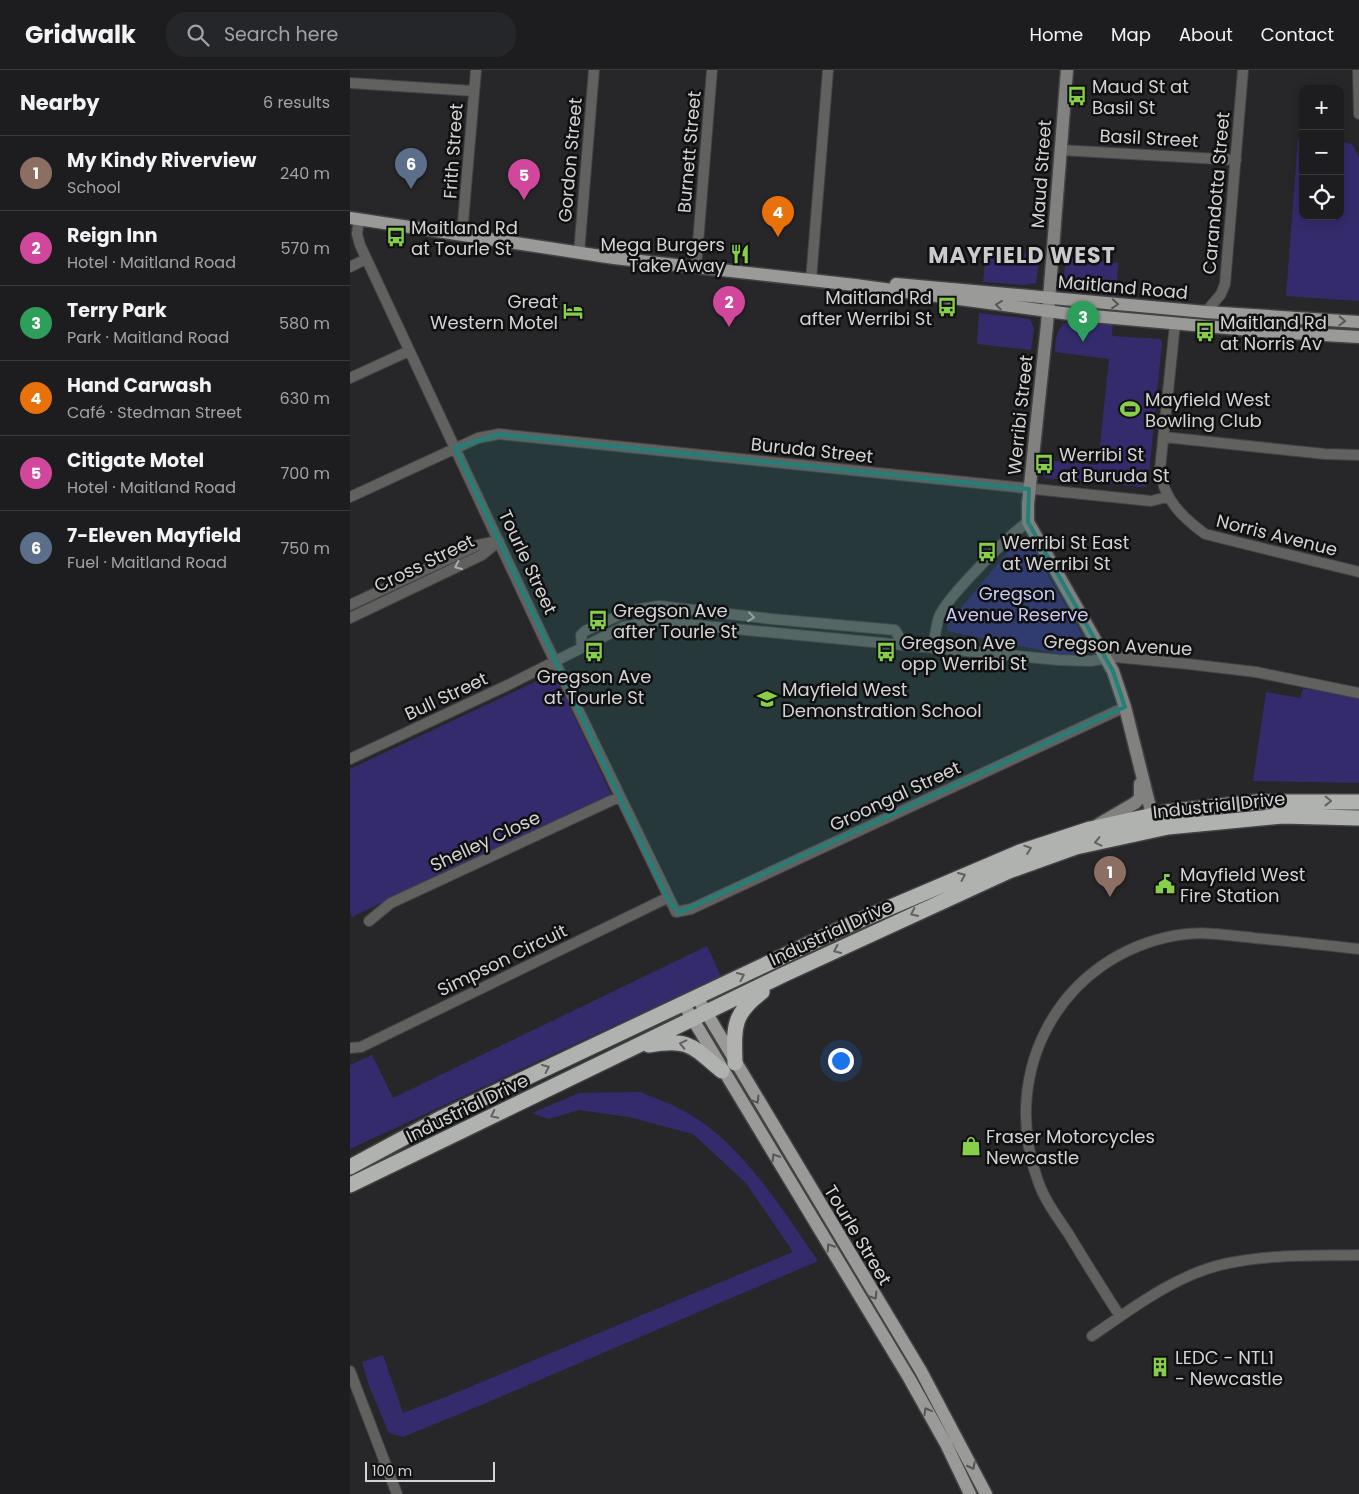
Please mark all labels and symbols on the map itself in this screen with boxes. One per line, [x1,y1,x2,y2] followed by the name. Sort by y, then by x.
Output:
[1092,74,1189,120] place label: Maud St at Basil St
[1066,85,1088,107] bus stop icon: Maud St at Basil St
[671,90,707,214] street label: Burnett Street
[552,97,588,223] street label: Gordon Street
[437,102,469,200] street label: Frith Street
[1196,111,1236,275] street label: Carandotta Street
[1025,119,1057,229] street label: Maud Street
[1099,123,1199,153] street label: Basil Street
[395,148,427,189] pin: 6
[508,159,540,200] pin: 5
[762,196,794,237] pin: 4
[411,215,518,261] place label: Maitland Rd at Tourle St
[385,226,407,248] bus stop icon: Maitland Rd at Tourle St
[600,232,725,278] place label: Mega Burgers Take Away
[928,240,1116,271] district label: MAYFIELD WEST
[729,243,751,265] restaurant icon: Mega Burgers Take Away
[1057,269,1189,305] street label: Maitland Road
[800,285,932,331] place label: Maitland Rd after Werribi St
[713,286,745,327] pin: 2
[430,289,558,335] place label: Great Western Motel
[936,296,958,318] bus stop icon: Maitland Rd after Werribi St
[1111,298,1119,309] one-way arrow
[562,300,584,322] hotel icon: Great Western Motel
[995,300,1003,311] one-way arrow
[1067,301,1099,342] pin: 3
[1220,310,1327,356] place label: Maitland Rd at Norris Av
[1338,316,1346,327] one-way arrow
[1194,321,1216,343] bus stop icon: Maitland Rd at Norris Av
[1001,354,1039,476] street label: Werribi Street
[1145,387,1270,433] place label: Mayfield West Bowling Club
[1119,398,1141,420] sports icon: Mayfield West Bowling Club
[750,431,874,469] street label: Buruda Street
[1059,442,1170,488] place label: Werribi St at Buruda St
[1033,453,1055,475] bus stop icon: Werribi St at Buruda St
[493,506,563,618] street label: Tourle Street
[1214,508,1340,562] street label: Norris Avenue
[370,528,478,598] street label: Cross Street
[1002,530,1129,576] place label: Werribi St East at Werribi St
[976,541,998,563] bus stop icon: Werribi St East at Werribi St
[454,560,463,571] one-way arrow
[945,581,1089,627] park label: Gregson Avenue Reserve
[613,598,737,644] place label: Gregson Ave after Tourle St
[587,609,609,631] bus stop icon: Gregson Ave after Tourle St
[747,611,755,622] one-way arrow
[1043,629,1193,661] street label: Gregson Avenue
[901,630,1027,676] place label: Gregson Ave opp Werribi St
[583,641,605,663] bus stop icon: Gregson Ave at Tourle St
[875,641,897,663] bus stop icon: Gregson Ave opp Werribi St
[537,664,651,710] place label: Gregson Ave at Tourle St
[400,666,492,726] street label: Bull Street
[782,677,982,723] place label: Mayfield West Demonstration School
[756,688,778,710] school or university icon: Mayfield West Demonstration School
[826,755,964,837] street label: Groongal Street
[1151,786,1287,824] street label: Industrial Drive
[1324,796,1332,806] one-way arrow
[426,805,544,877] street label: Shelley Close
[1093,837,1102,847] one-way arrow
[1024,845,1032,855] one-way arrow
[1094,856,1126,897] pin: 1
[1180,862,1305,908] place label: Mayfield West Fire Station
[957,872,966,882] one-way arrow
[1154,873,1176,895] public building icon: Mayfield West Fire Station
[765,893,897,971] street label: Industrial Drive
[910,907,919,918] one-way arrow
[433,918,571,1002] street label: Simpson Circuit
[833,944,842,955] one-way arrow
[736,972,745,982] one-way arrow
[678,1039,687,1050] one-way arrow
[828,1048,854,1074] your location
[541,1064,550,1075] one-way arrow
[402,1068,532,1148] street label: Industrial Drive
[750,1094,760,1103] one-way arrow
[490,1109,499,1120] one-way arrow
[986,1124,1155,1170] place label: Fraser Motorcycles Newcastle
[960,1135,982,1157] shop icon: Fraser Motorcycles Newcastle
[772,1154,782,1163] one-way arrow
[818,1180,898,1290] street label: Tourle Street
[826,1243,836,1252] one-way arrow
[868,1290,878,1299] one-way arrow
[1175,1345,1283,1391] place label: LEDC - NTL1 - Newcastle
[1149,1356,1171,1378] building icon: LEDC - NTL1 - Newcastle
[924,1408,934,1417] one-way arrow
[365,1459,495,1482] scale bar
[966,1460,976,1469] one-way arrow

